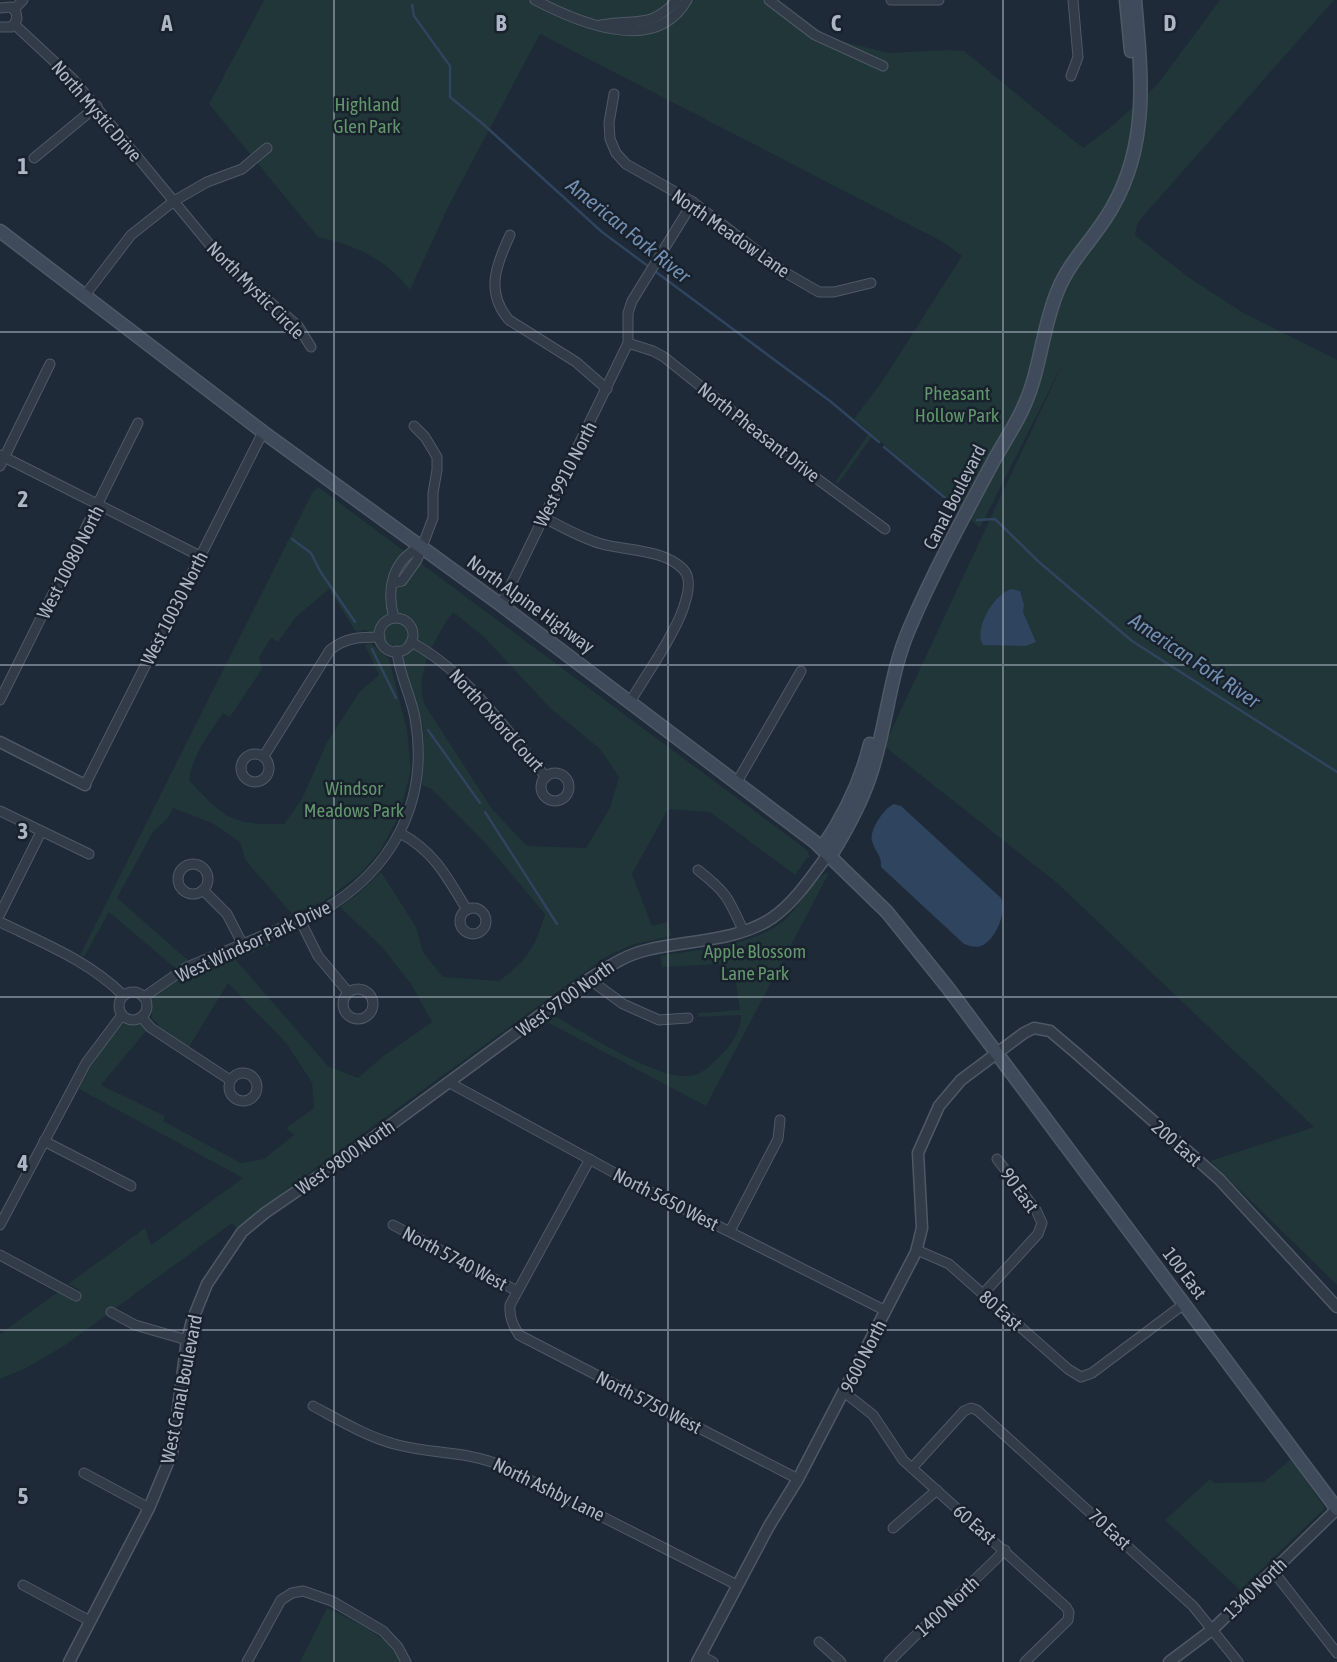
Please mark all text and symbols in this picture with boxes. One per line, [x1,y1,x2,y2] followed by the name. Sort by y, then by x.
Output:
[160,10,173,36] text: A
[496,10,507,36] text: B
[831,10,842,36] text: C
[1164,10,1177,36] text: D
[47,56,147,166] street label: North Mystic Drive
[333,93,401,137] park label: Highland Glen Park
[18,153,29,179] text: 1
[561,172,696,288] water label: American Fork River
[668,184,794,282] street label: North Meadow Lane
[203,237,309,343] street label: North Mystic Circle
[694,378,824,486] street label: North Pheasant Drive
[915,382,1000,426] park label: Pheasant Hollow Park
[529,418,601,530] street label: West 9910 North
[918,441,990,553] street label: Canal Boulevard
[18,486,28,512] text: 2
[32,502,108,622] street label: West 10080 North
[136,548,212,668] street label: West 10030 North
[463,551,599,658] street label: North Alpine Highway
[1124,607,1266,713] water label: American Fork River
[445,664,549,776] street label: North Oxford Court
[304,777,405,821] park label: Windsor Meadows Park
[18,818,28,844] text: 3
[172,896,334,986] street label: West Windsor Park Drive
[704,940,806,984] park label: Apple Blossom Lane Park
[512,955,618,1041] street label: West 9700 North
[292,1115,398,1199] street label: West 9800 North
[1148,1116,1206,1170] street label: 200 East
[17,1150,29,1176] text: 4
[610,1163,722,1235] street label: North 5650 West
[997,1163,1043,1217] street label: 90 East
[399,1221,511,1295] street label: North 5740 West
[1159,1243,1211,1303] street label: 100 East
[975,1285,1027,1335] street label: 80 East
[156,1313,206,1465] street label: West Canal Boulevard
[835,1316,891,1396] street label: 9600 North
[593,1366,705,1438] street label: North 5750 West
[490,1453,608,1525] street label: North Ashby Lane
[18,1483,29,1509] text: 5
[949,1499,1001,1549] street label: 60 East
[1084,1504,1136,1554] street label: 70 East
[1219,1553,1291,1623] street label: 1340 North
[911,1571,983,1641] street label: 1400 North

